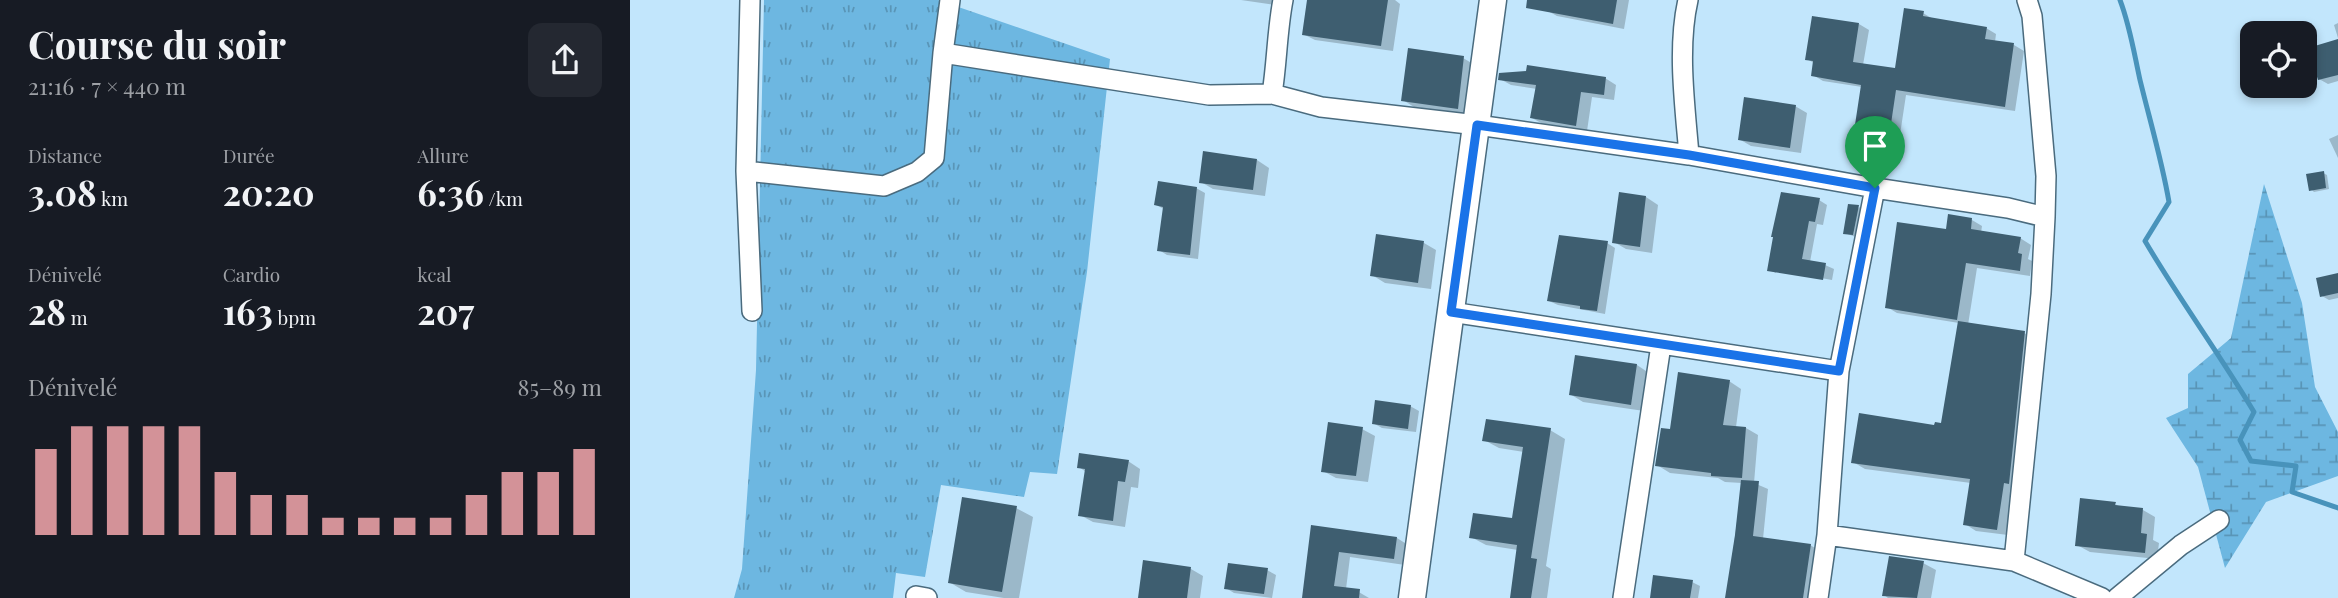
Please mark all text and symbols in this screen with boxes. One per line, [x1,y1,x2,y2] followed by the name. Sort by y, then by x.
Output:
[28,18,286,69] text: Course du soir
[2240,21,2317,98] map controls
[2240,21,2317,98] button: locate
[528,23,602,97] button: share
[28,70,186,101] text: 21:16 · 7 × 440 m
[1845,116,1905,188] pin
[1856,127,1894,165] icon: arrive
[28,142,102,168] text: Distance
[223,142,275,168] text: Durée
[417,142,469,168] text: Allure
[28,168,97,215] text: 3.08
[223,168,315,215] text: 20:20
[417,168,484,215] text: 6:36
[97,185,128,211] text: km
[484,185,523,211] text: /km
[28,261,102,287] text: Dénivelé
[223,261,280,287] text: Cardio
[417,261,451,287] text: kcal
[28,287,66,334] text: 28
[223,287,273,334] text: 163
[417,287,474,334] text: 207
[66,304,88,330] text: m
[273,304,316,330] text: bpm
[28,371,117,402] text: Dénivelé
[518,371,602,402] text: 85–89 m

